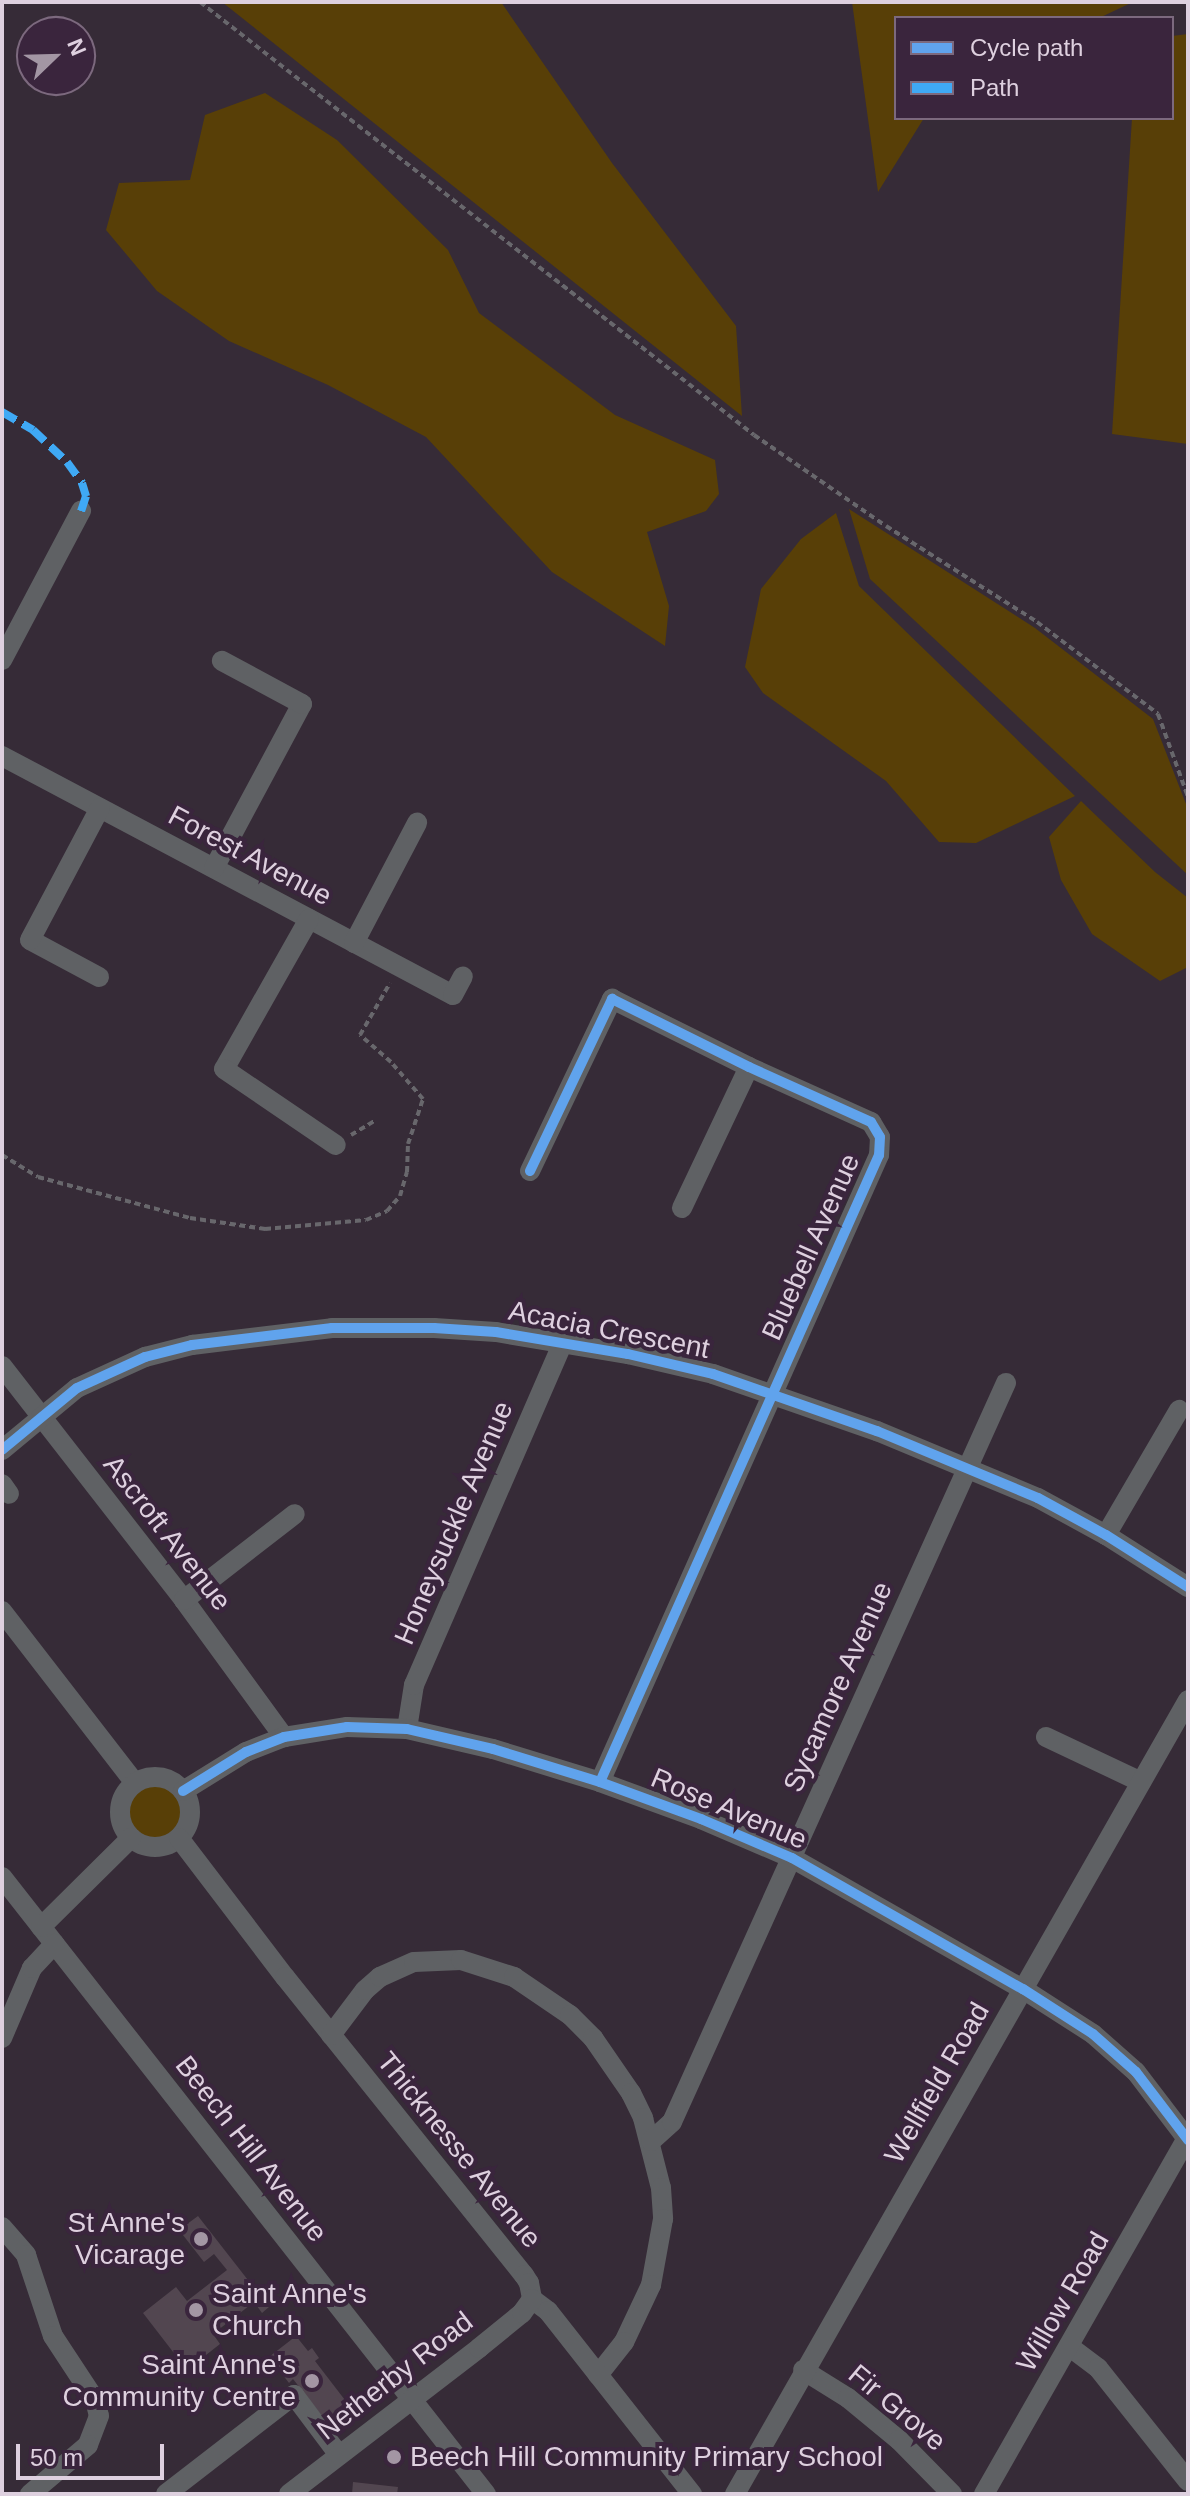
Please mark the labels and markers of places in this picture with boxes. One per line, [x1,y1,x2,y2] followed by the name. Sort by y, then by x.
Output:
[66,2206,185,2272] place label: St Anne's Vicarage
[192,2230,210,2248] marker: St Anne's Vicarage
[212,2277,368,2343] place label: Saint Anne's Church
[187,2301,205,2319] marker: Saint Anne's Church
[63,2348,296,2414] place label: Saint Anne's Community Centre
[303,2372,321,2390] marker: Saint Anne's Community Centre
[410,2440,883,2474] place label: Beech Hill Community Primary School
[385,2448,403,2466] marker: Beech Hill Community Primary School

